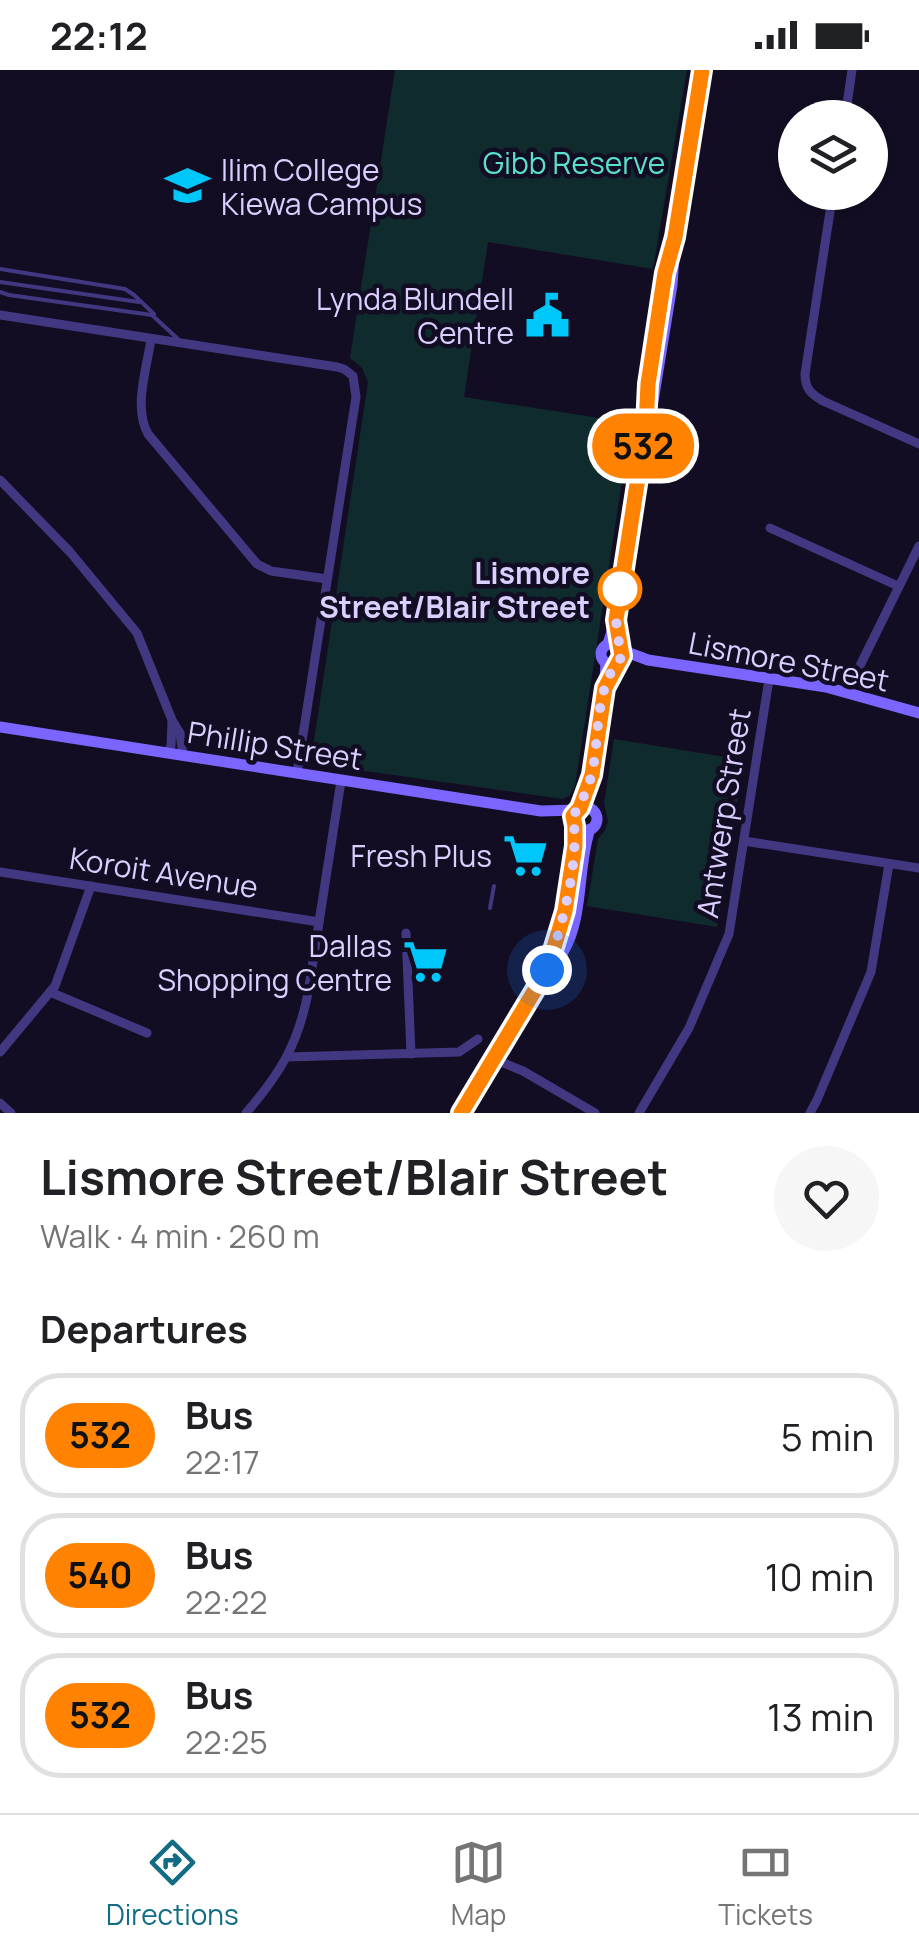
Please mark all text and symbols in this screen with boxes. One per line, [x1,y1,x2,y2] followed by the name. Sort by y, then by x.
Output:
[50,9,148,61] text: 22:12
[778,100,888,210] map controls
[778,100,888,210] button: layers
[483,142,665,183] park label: Gibb Reserve
[221,149,422,224] place label: Ilim College Kiewa Campus
[164,162,212,210] school or university icon: Ilim College Kiewa Campus
[316,278,514,353] place label: Lynda Blundell Centre
[523,291,571,339] public building icon: Lynda Blundell Centre
[586,414,700,478] line badge: 532
[612,422,674,470] text: 532
[319,552,590,627] place label: Lismore Street/Blair Street
[599,568,641,610] marker: Lismore Street/Blair Street
[685,621,893,701] street label: Lismore Street
[686,705,760,921] street label: Antwerp Street
[185,711,365,779] street label: Phillip Street
[501,831,549,879] supermarket icon: Fresh Plus
[351,835,492,876] place label: Fresh Plus
[67,837,261,907] street label: Koroit Avenue
[157,925,392,1000] place label: Dallas Shopping Centre
[401,938,449,986] supermarket icon: Dallas Shopping Centre
[522,945,572,995] your location
[40,1144,668,1209] text: Lismore Street/Blair Street
[774,1146,879,1251] button: heart
[40,1214,320,1258] text: Walk · 4 min · 260 m
[40,1302,248,1354] text: Departures
[185,1388,253,1440] text: Bus
[781,1410,874,1462] text: 5 min
[69,1411,131,1459] text: 532
[185,1440,260,1484] text: 22:17
[185,1528,253,1580] text: Bus
[765,1550,874,1602] text: 10 min
[68,1551,132,1599] text: 540
[185,1580,268,1624] text: 22:22
[185,1668,253,1720] text: Bus
[767,1690,874,1742] text: 13 min
[69,1691,131,1739] text: 532
[185,1720,268,1764] text: 22:25
[106,1835,239,1933] tab: Directions
[451,1835,506,1933] tab: Map
[718,1835,813,1933] tab: Tickets

